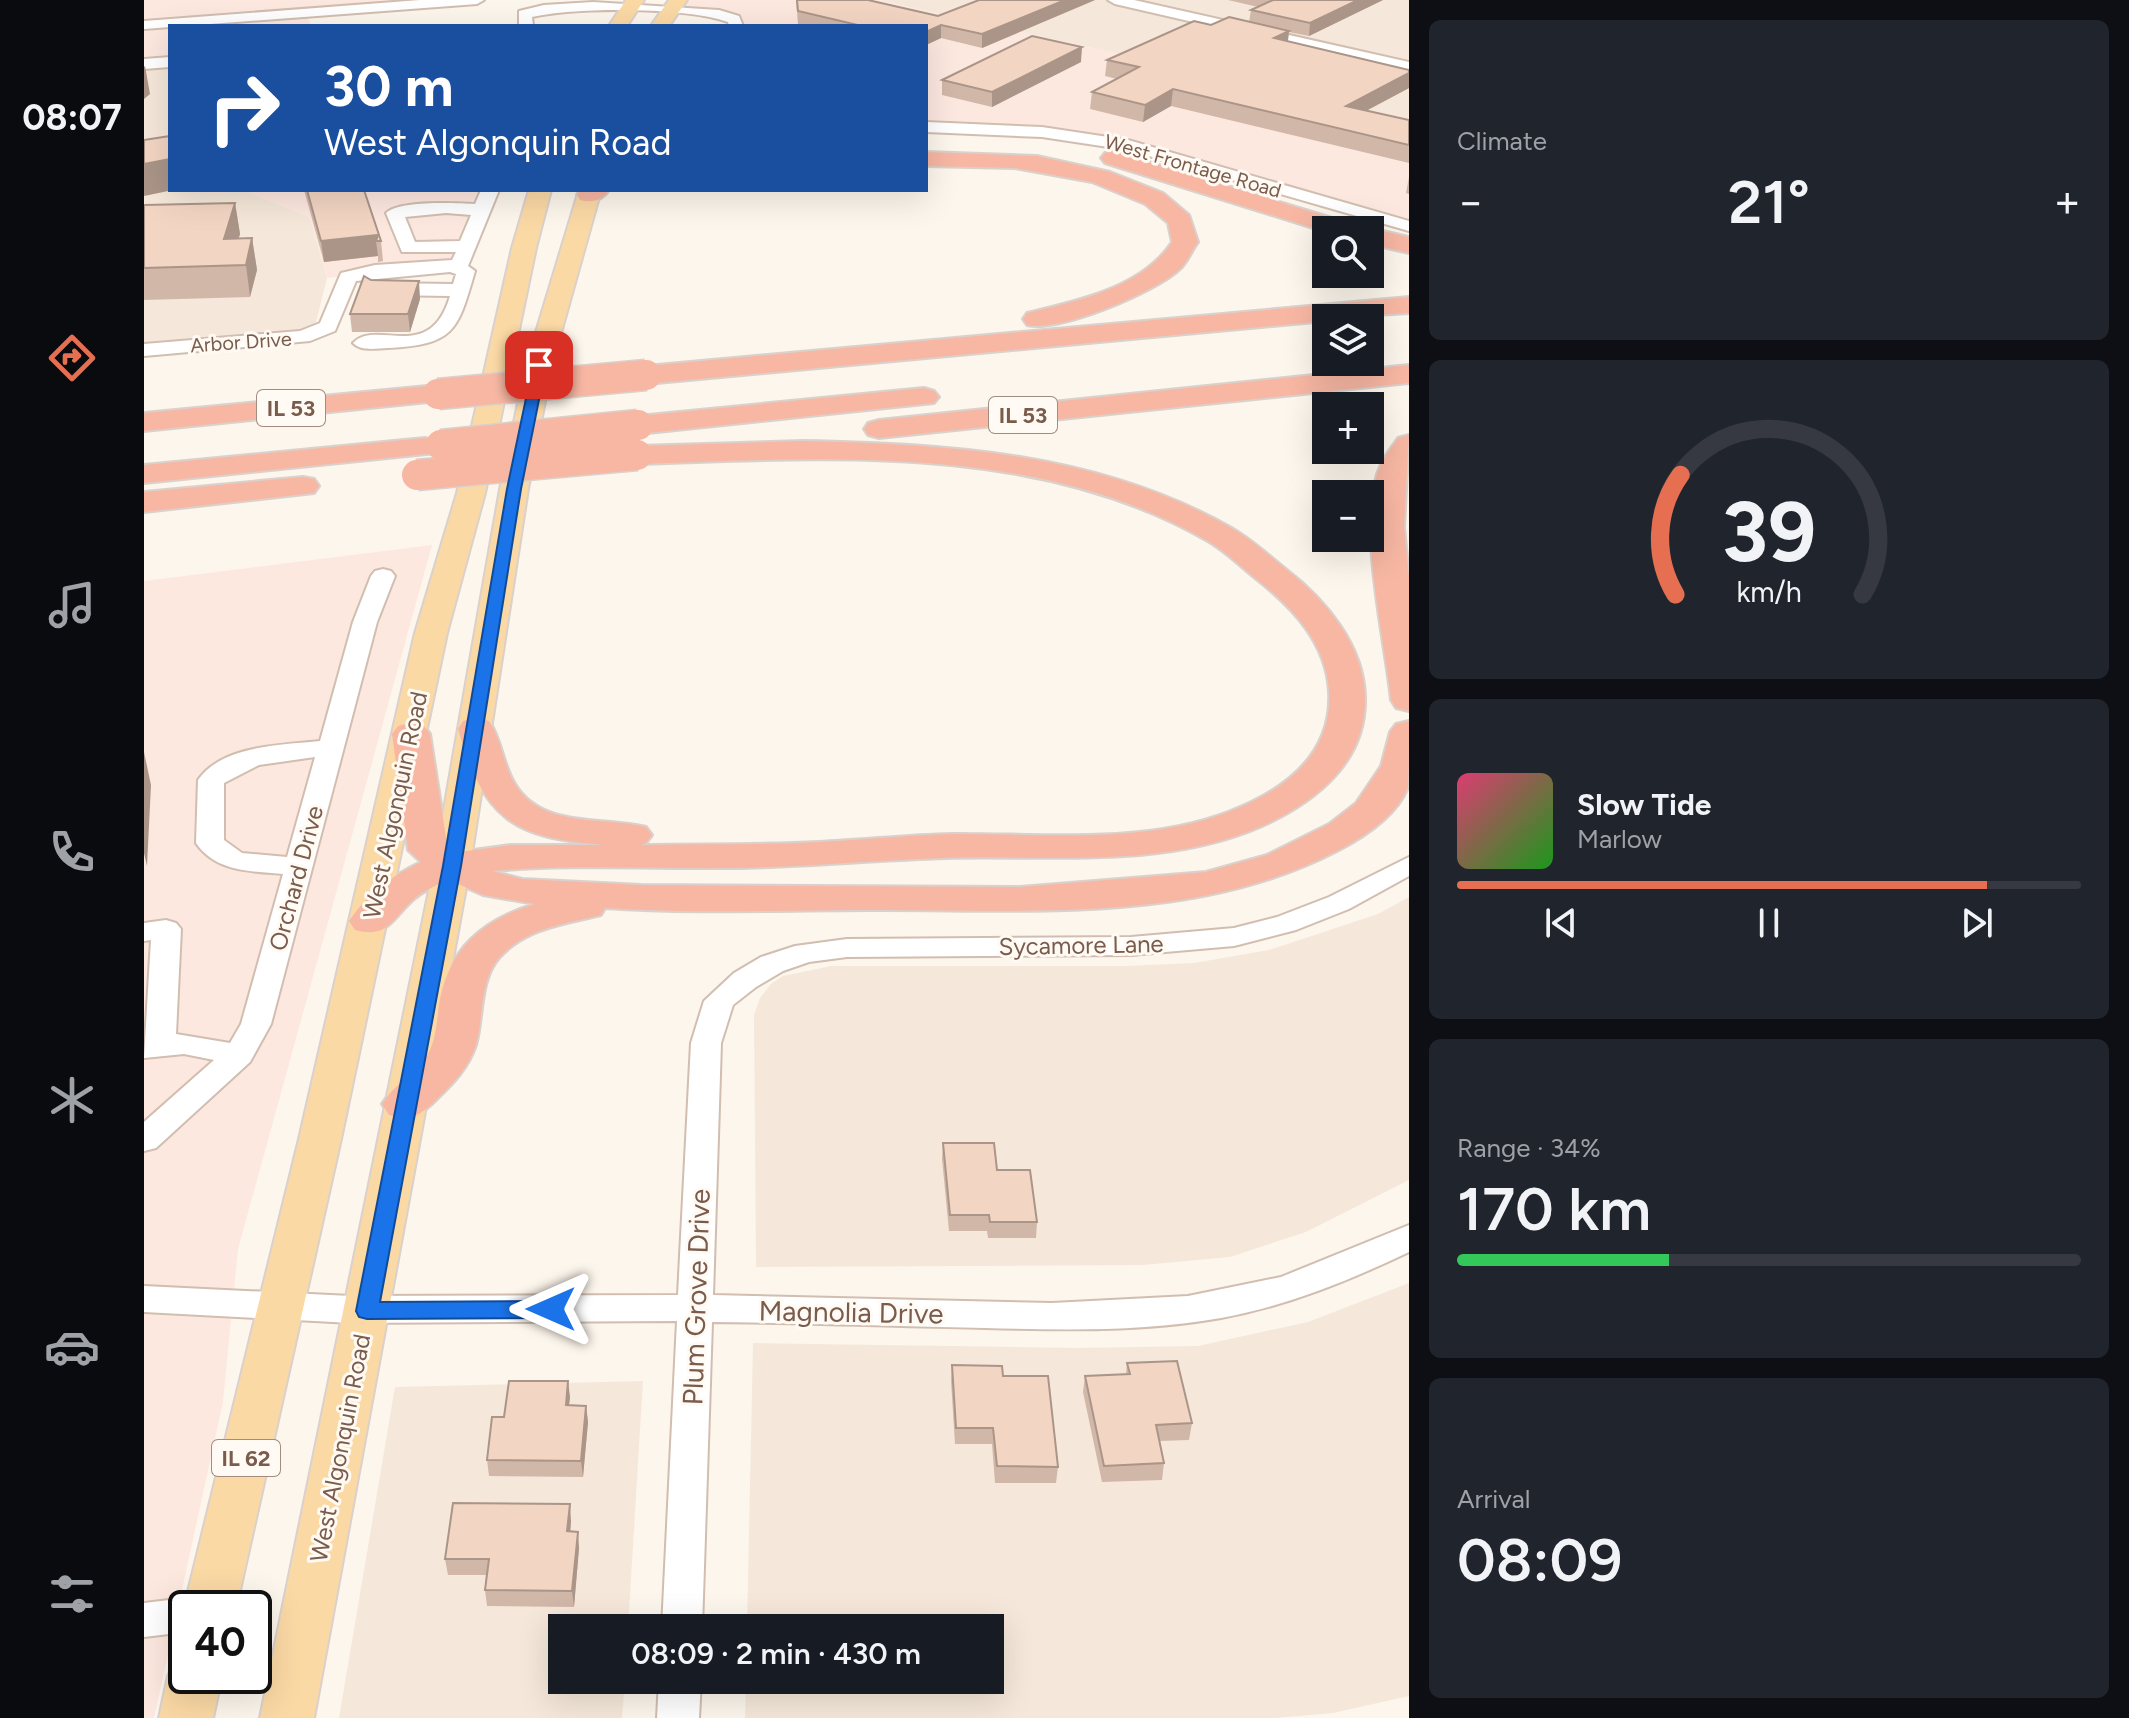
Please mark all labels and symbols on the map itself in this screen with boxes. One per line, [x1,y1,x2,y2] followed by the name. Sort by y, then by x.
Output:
[1102,129,1284,203] street label: West Frontage Road
[189,326,293,358] street label: Arbor Drive
[505,331,573,399] pin
[257,390,325,426] road number: IL 53
[989,397,1057,433] road number: IL 53
[357,689,433,921] street label: West Algonquin Road
[263,802,329,954] street label: Orchard Drive
[998,929,1164,961] street label: Sycamore Lane
[675,1188,717,1406] street label: Plum Grove Drive
[509,1267,593,1351] position arrow
[758,1293,944,1331] street label: Magnolia Drive
[304,1332,376,1564] street label: West Algonquin Road
[212,1440,280,1476] road number: IL 62
[168,1590,272,1694] speed limit sign: 40

